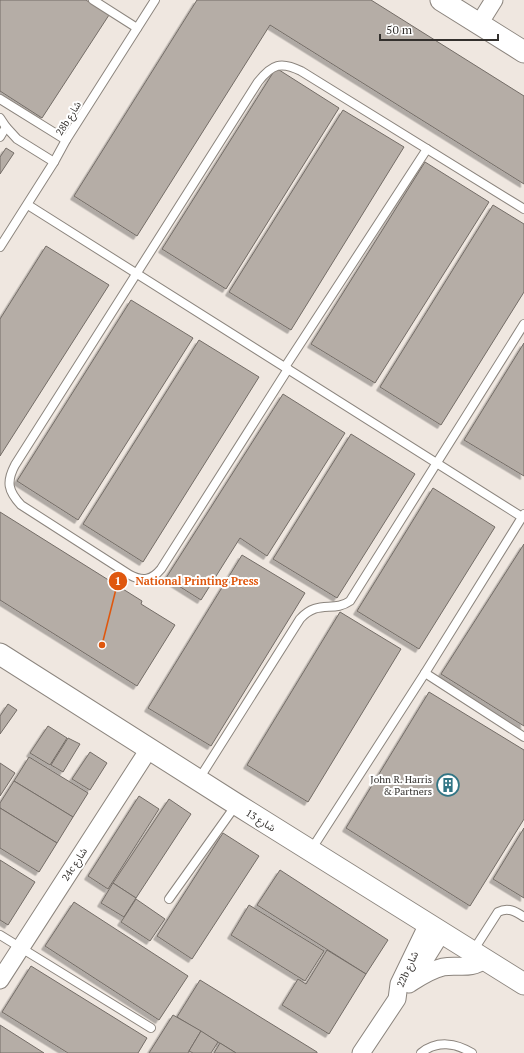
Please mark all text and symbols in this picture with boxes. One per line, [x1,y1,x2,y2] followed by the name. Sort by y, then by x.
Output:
[380,16,498,42] scale bar
[386,22,413,37] text: 50 m
[53,99,85,138] street label: 28b شارع
[108,570,267,593] callout: National Printing Press
[115,573,121,588] text: 1
[135,574,259,588] text: National Printing Press
[435,772,461,798] building icon: John R. Harris & Partners
[370,773,432,798] place label: John R. Harris & Partners
[243,806,278,836] street label: شارع 13
[59,845,91,884] street label: 24c شارع
[394,949,422,990] street label: 22b شارع

